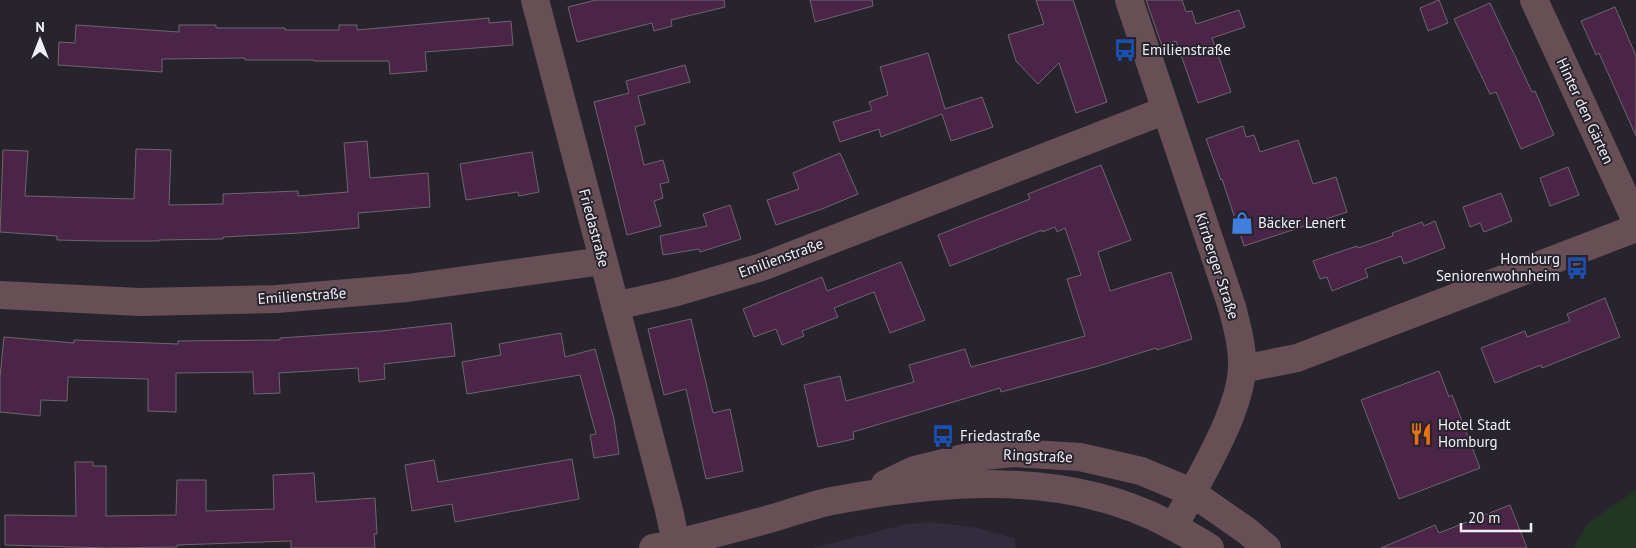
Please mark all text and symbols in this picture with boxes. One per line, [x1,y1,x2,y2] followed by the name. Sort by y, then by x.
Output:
[15,15,65,65] north arrow
[35,18,45,36] text: N
[1112,37,1138,63] bus stop icon: Emilienstraße
[1142,40,1231,59] place label: Emilienstraße
[1553,55,1618,167] street label: Hinter den Gärten
[575,187,614,269] street label: Friedastraße
[1191,210,1244,322] street label: Kirrberger Straße
[1229,210,1255,236] shop icon: Bäcker Lenert
[1258,213,1346,232] place label: Bäcker Lenert
[736,233,826,282] street label: Emilienstraße
[1436,249,1560,285] place label: Homburg Seniorenwohnheim
[1564,255,1590,281] bus stop icon: Homburg Seniorenwohnheim
[257,283,347,308] street label: Emilienstraße
[1438,415,1511,451] place label: Hotel Stadt Homburg
[1408,421,1434,447] restaurant icon: Hotel Stadt Homburg
[930,423,956,449] bus stop icon: Friedastraße
[960,426,1040,445] place label: Friedastraße
[1003,445,1073,466] street label: Ringstraße
[1461,500,1531,532] scale bar
[1468,508,1501,527] text: 20 m

